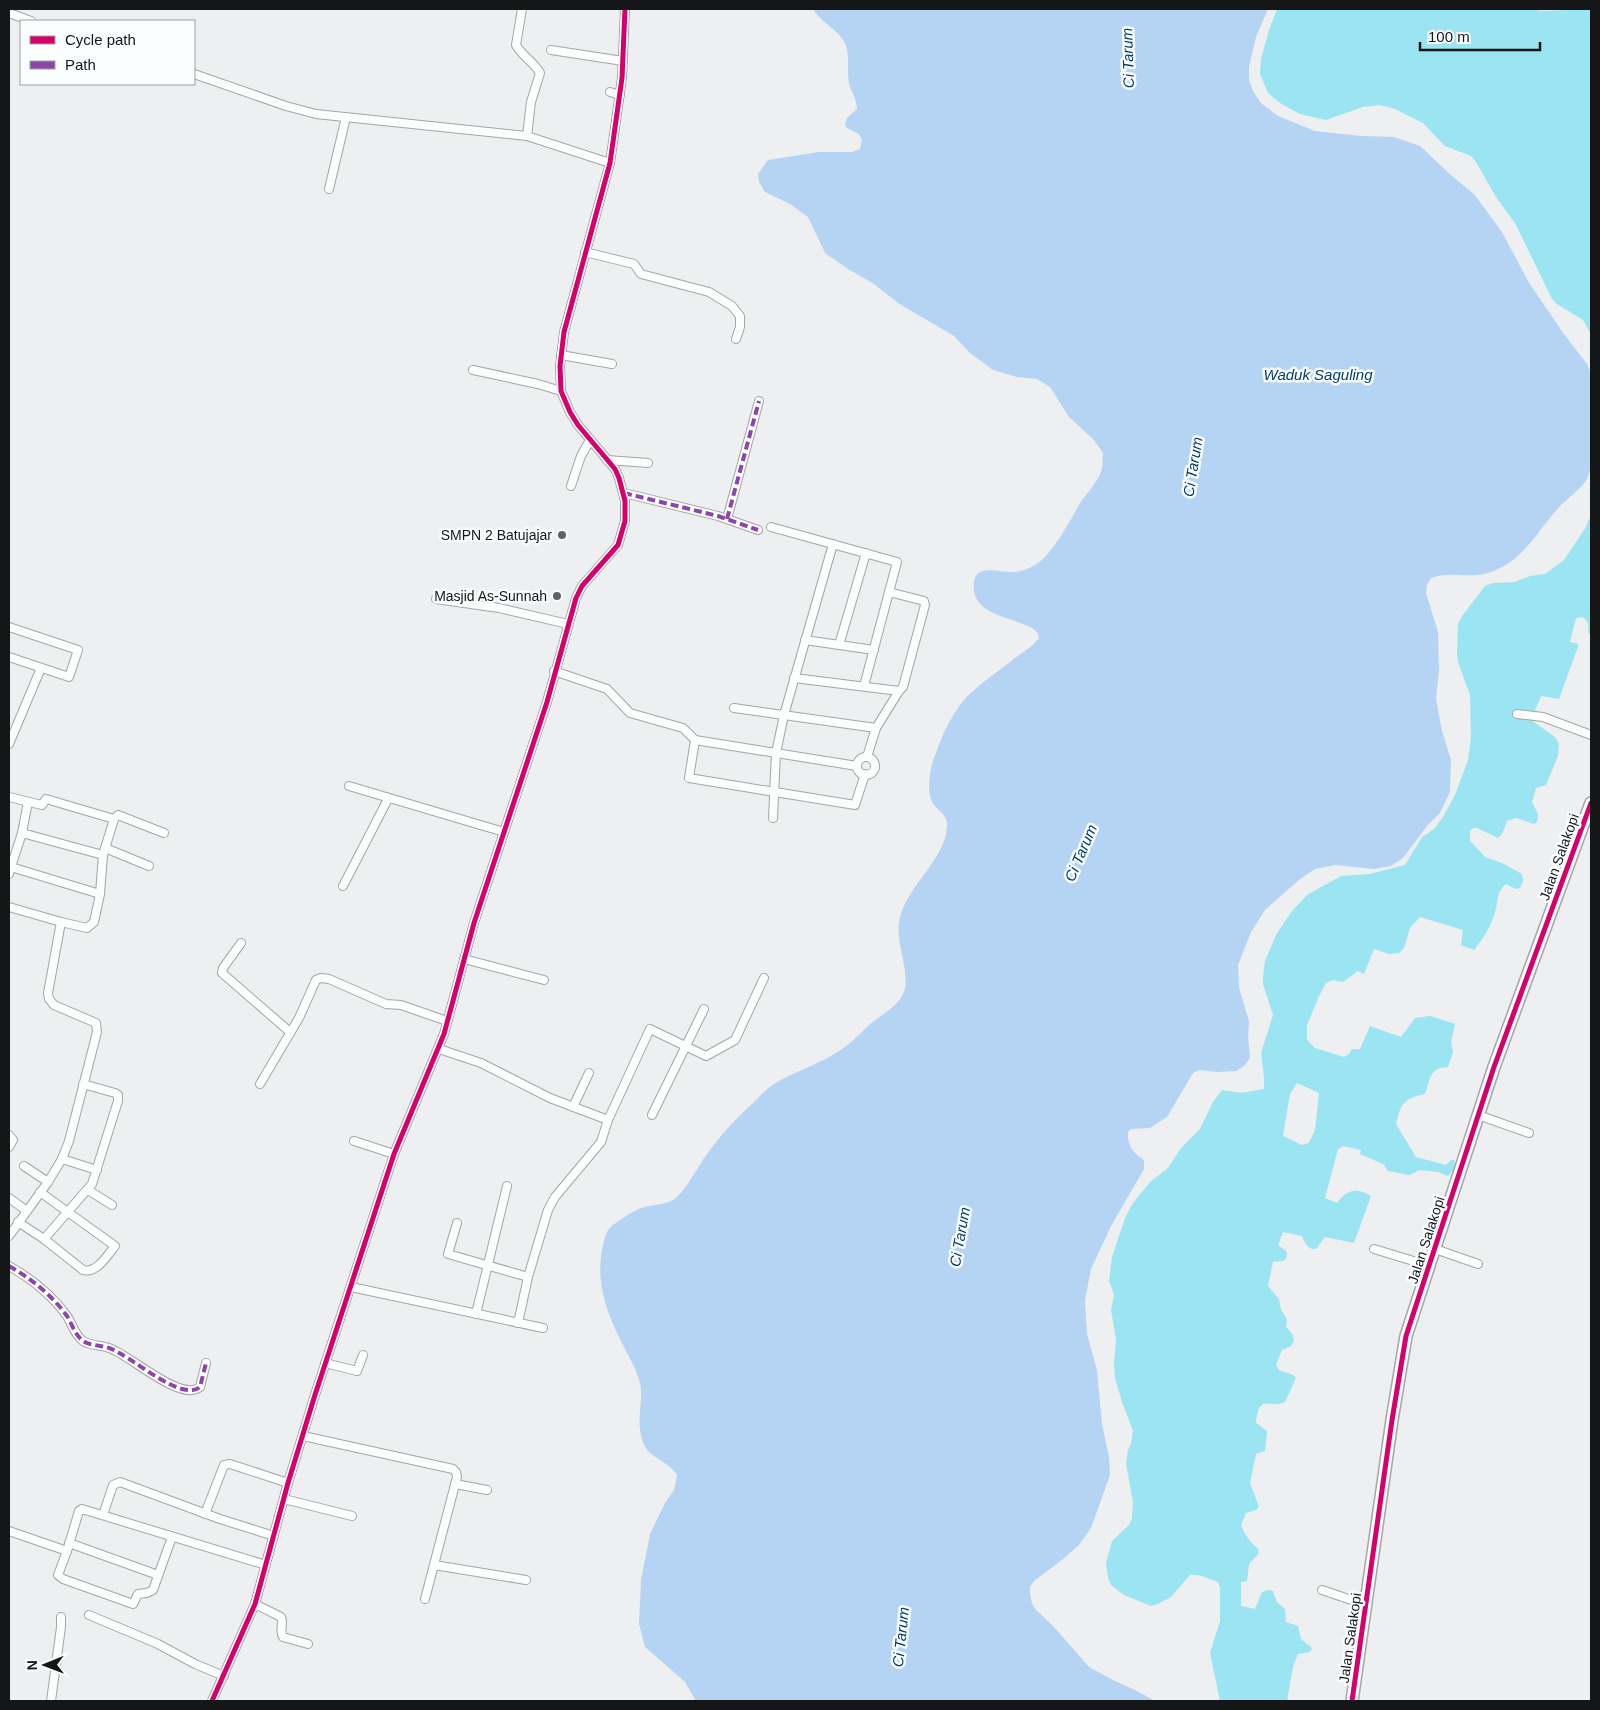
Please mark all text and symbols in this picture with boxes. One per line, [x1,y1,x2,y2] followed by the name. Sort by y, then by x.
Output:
[20,20,195,85] legend
[1420,20,1540,52] scale bar
[1118,28,1137,88] water label: Ci Tarum
[1428,28,1470,45] text: 100 m
[65,31,136,48] text: Cycle path
[65,56,96,73] text: Path
[1264,366,1373,383] water label: Waduk Saguling
[1179,436,1206,498] water label: Ci Tarum
[441,527,552,543] place label: SMPN 2 Batujajar
[556,529,568,541] marker: SMPN 2 Batujajar
[434,588,547,604] place label: Masjid As-Sunnah
[551,590,563,602] marker: Masjid As-Sunnah
[1536,811,1582,903] street label: Jalan Salakopi
[1061,822,1100,884] water label: Ci Tarum
[1404,1194,1448,1286] street label: Jalan Salakopi
[946,1206,973,1268] water label: Ci Tarum
[1336,1592,1364,1684] street label: Jalan Salakopi
[889,1606,912,1668] water label: Ci Tarum
[20,1640,70,1690] north arrow
[24,1660,40,1670] text: N

